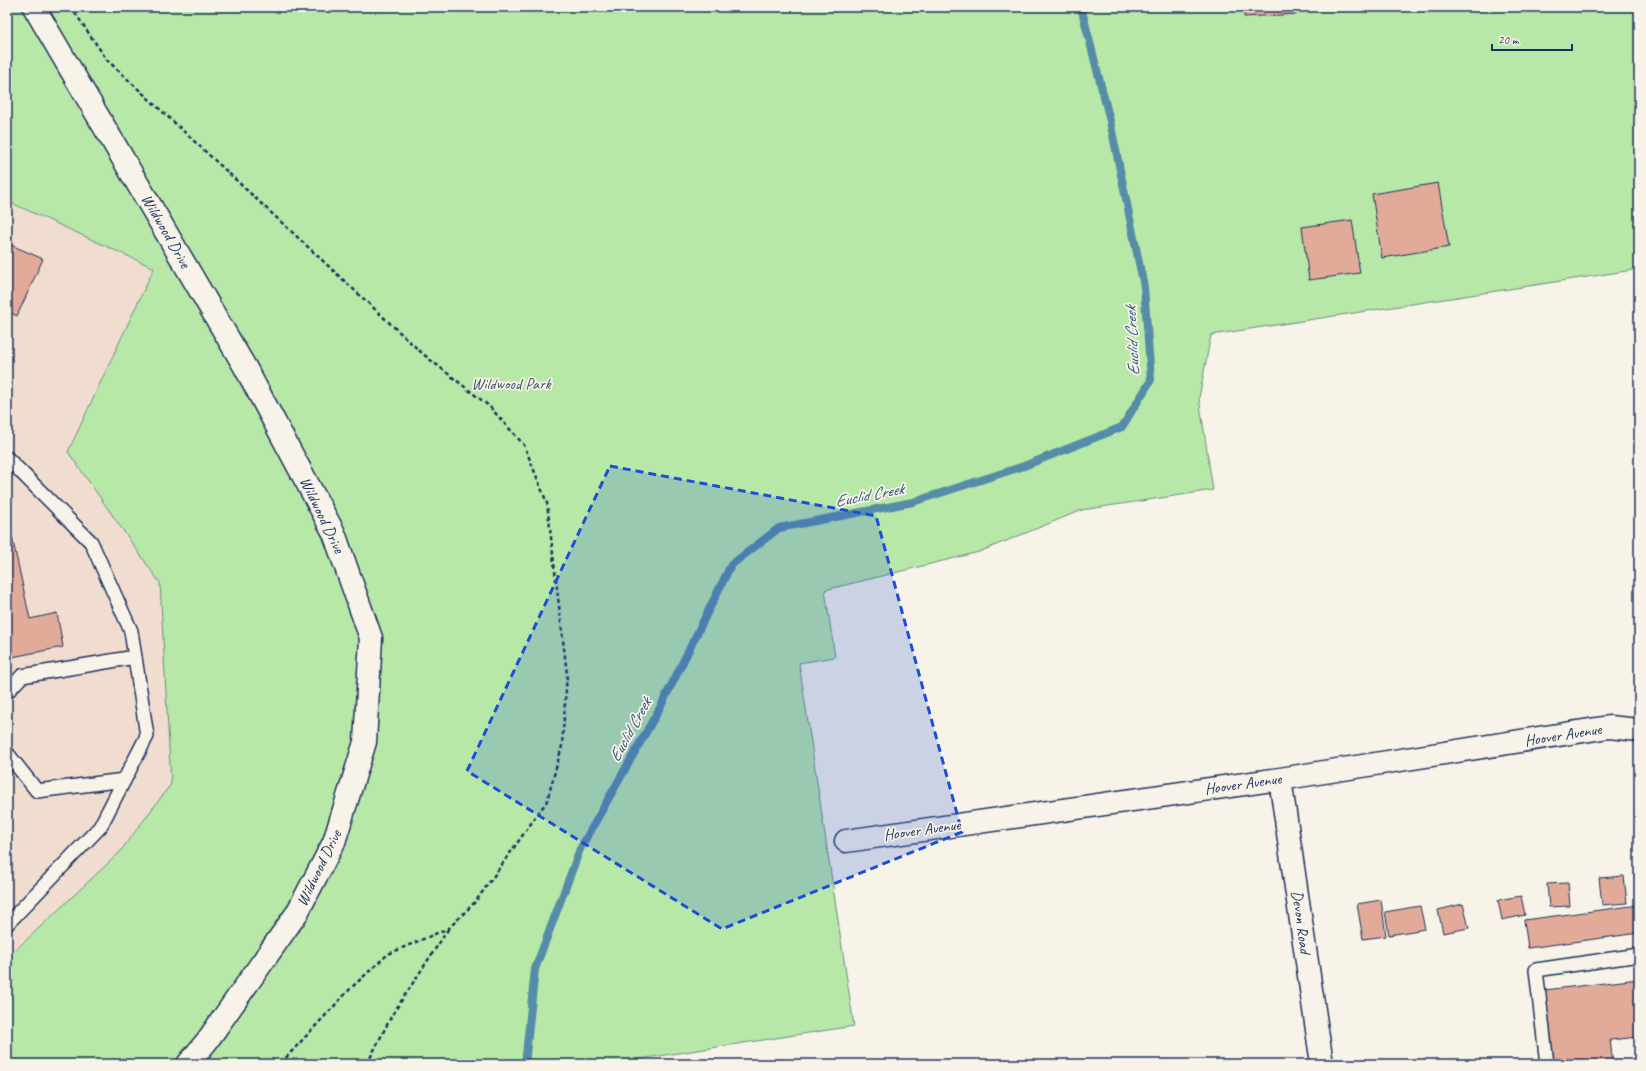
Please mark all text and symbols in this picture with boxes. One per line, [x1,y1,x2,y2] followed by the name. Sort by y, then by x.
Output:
[1492,26,1572,52] scale bar
[1498,32,1520,48] text: 20 m
[137,190,196,273] street label: Wildwood Drive
[1120,303,1144,376] water label: Euclid Creek
[471,374,552,394] park label: Wildwood Park
[295,474,350,558] street label: Wildwood Drive
[833,478,908,512] water label: Euclid Creek
[604,692,657,766] water label: Euclid Creek
[1523,719,1605,751] street label: Hoover Avenue
[1203,768,1284,799] street label: Hoover Avenue
[882,814,963,845] street label: Hoover Avenue
[292,825,347,909] street label: Wildwood Drive
[1287,889,1316,958] street label: Devon Road

